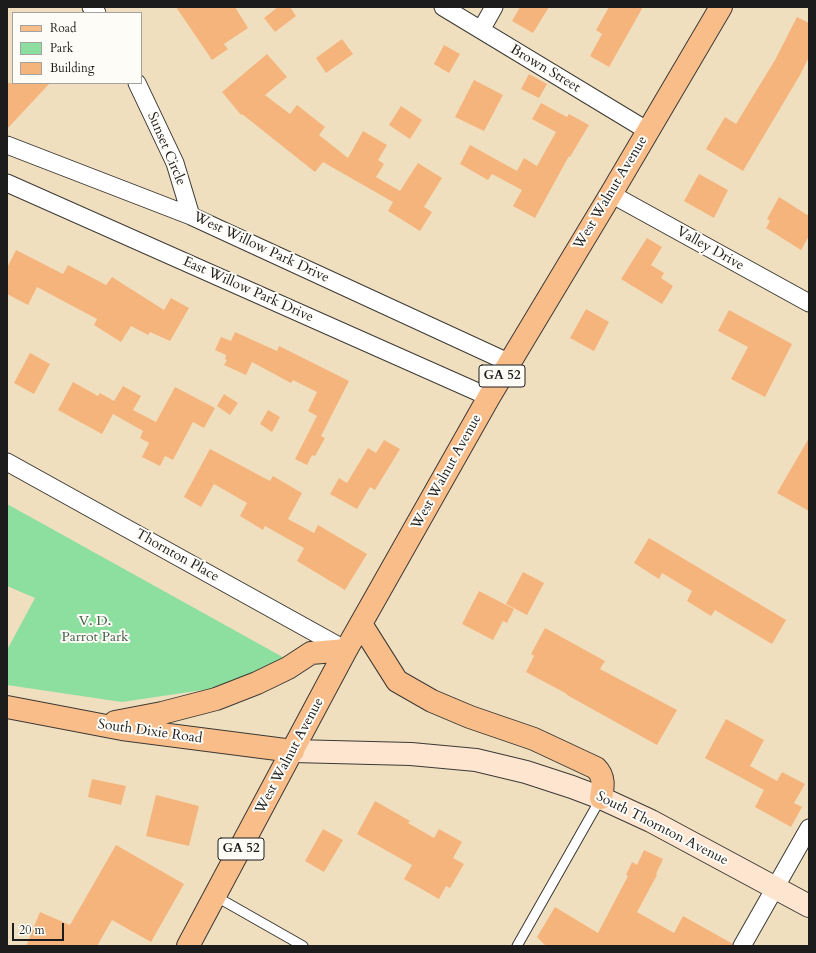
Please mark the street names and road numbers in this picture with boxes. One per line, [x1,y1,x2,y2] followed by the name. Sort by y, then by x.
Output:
[507,42,583,96] street label: Brown Street
[143,110,189,188] street label: Sunset Circle
[571,133,651,253] street label: West Walnut Avenue
[190,209,332,287] street label: West Willow Park Drive
[673,224,747,274] street label: Valley Drive
[180,254,316,326] street label: East Willow Park Drive
[479,365,525,387] road number: GA 52
[408,412,486,532] street label: West Walnut Avenue
[132,526,222,586] street label: Thornton Place
[252,695,328,817] street label: West Walnut Avenue
[97,716,203,748] street label: South Dixie Road
[593,788,731,870] street label: South Thornton Avenue
[218,838,264,860] road number: GA 52

